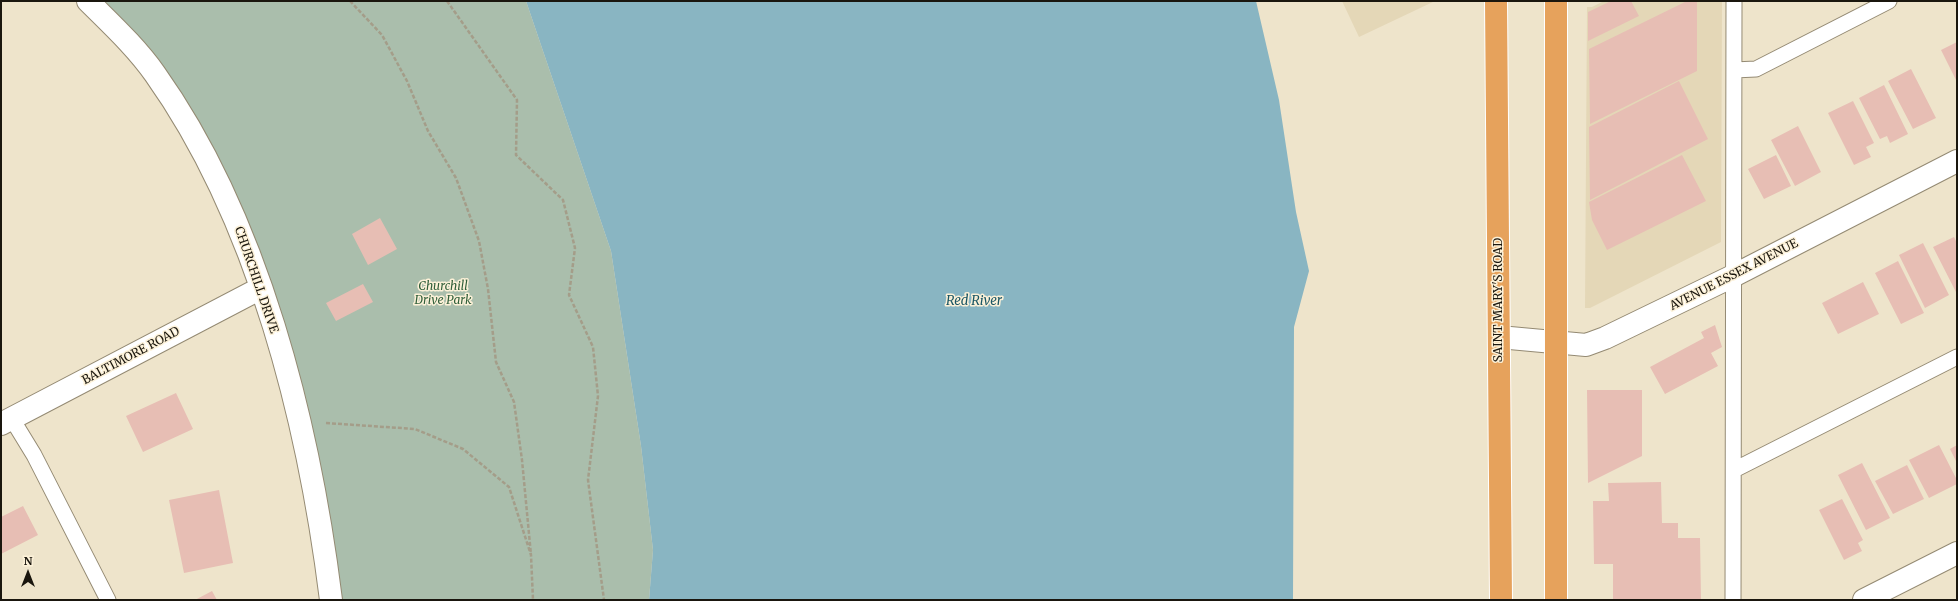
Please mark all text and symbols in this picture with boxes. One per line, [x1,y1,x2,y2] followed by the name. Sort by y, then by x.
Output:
[231,225,281,335] street label: CHURCHILL DRIVE
[1667,236,1801,314] street label: AVENUE ESSEX AVENUE
[1492,238,1506,362] street label: SAINT MARY'S ROAD
[415,280,471,308] park label: Churchill Drive Park
[946,293,1002,309] water label: Red River
[80,324,182,388] street label: BALTIMORE ROAD
[8,553,48,593] north arrow
[24,554,32,568] text: N

